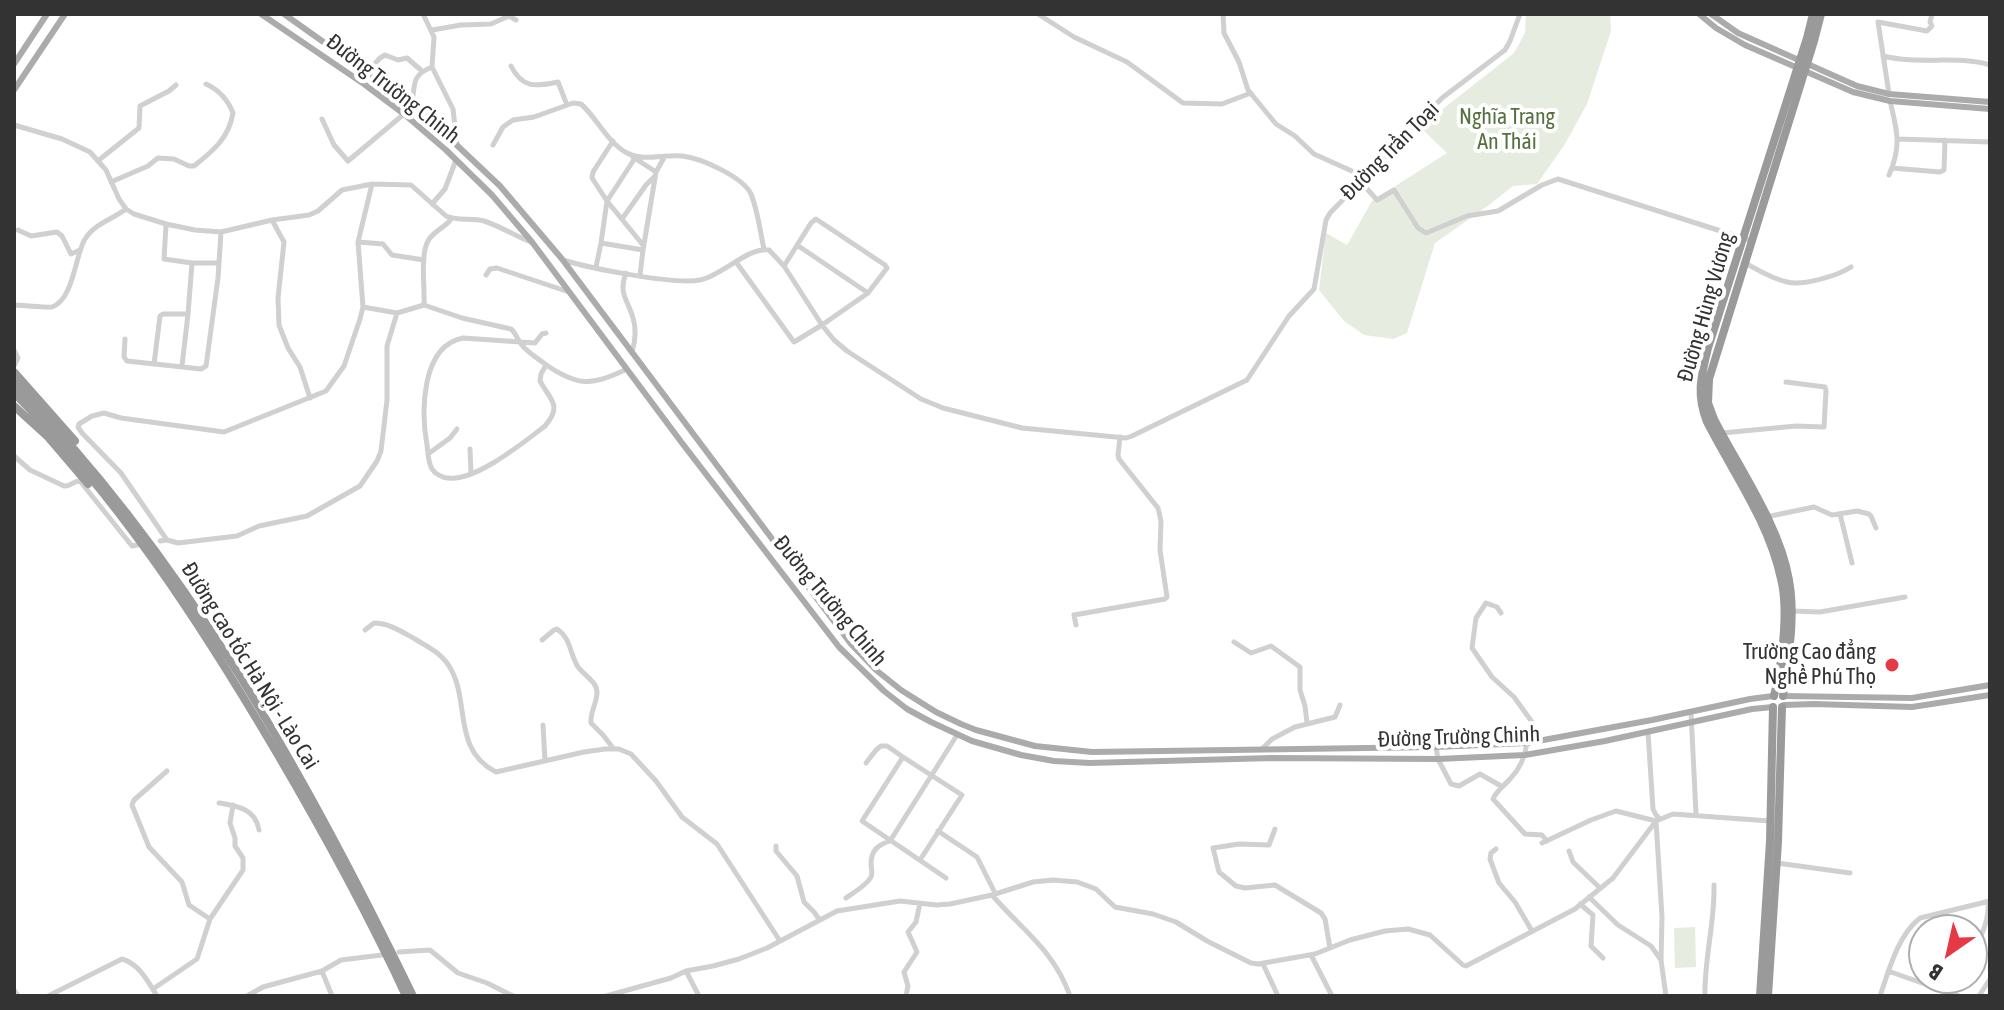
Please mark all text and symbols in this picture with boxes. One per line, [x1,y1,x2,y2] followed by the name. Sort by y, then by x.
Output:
[321,29,465,149] street label: Đường Trường Chinh
[1335,96,1445,206] street label: Đường Trần Toại
[1459,104,1555,156] park label: Nghĩa Trang An Thái
[1672,229,1740,385] street label: Đường Hùng Vương
[768,530,892,672] street label: Đường Trường Chinh
[175,558,325,774] street label: Đường cao tốc Hà Nội - Lào Cai
[1743,639,1876,690] place label: Trường Cao đẳng Nghề Phú Thọ
[1883,656,1901,674] marker: Trường Cao đẳng Nghề Phú Thọ
[1377,721,1541,753] street label: Đường Trường Chinh
[1908,914,1988,994] north arrow
[1924,959,1947,986] text: B

